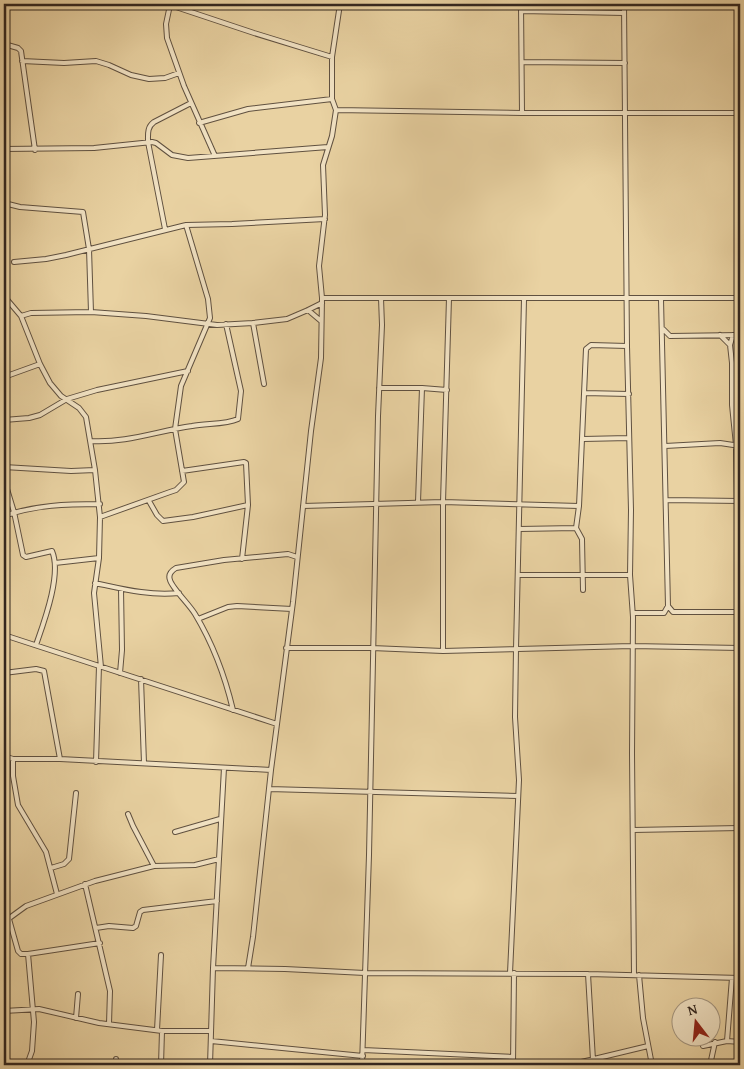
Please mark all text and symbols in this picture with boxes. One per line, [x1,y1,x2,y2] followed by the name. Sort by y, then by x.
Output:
[672,996,722,1046] north arrow
[685,998,700,1020] text: N

